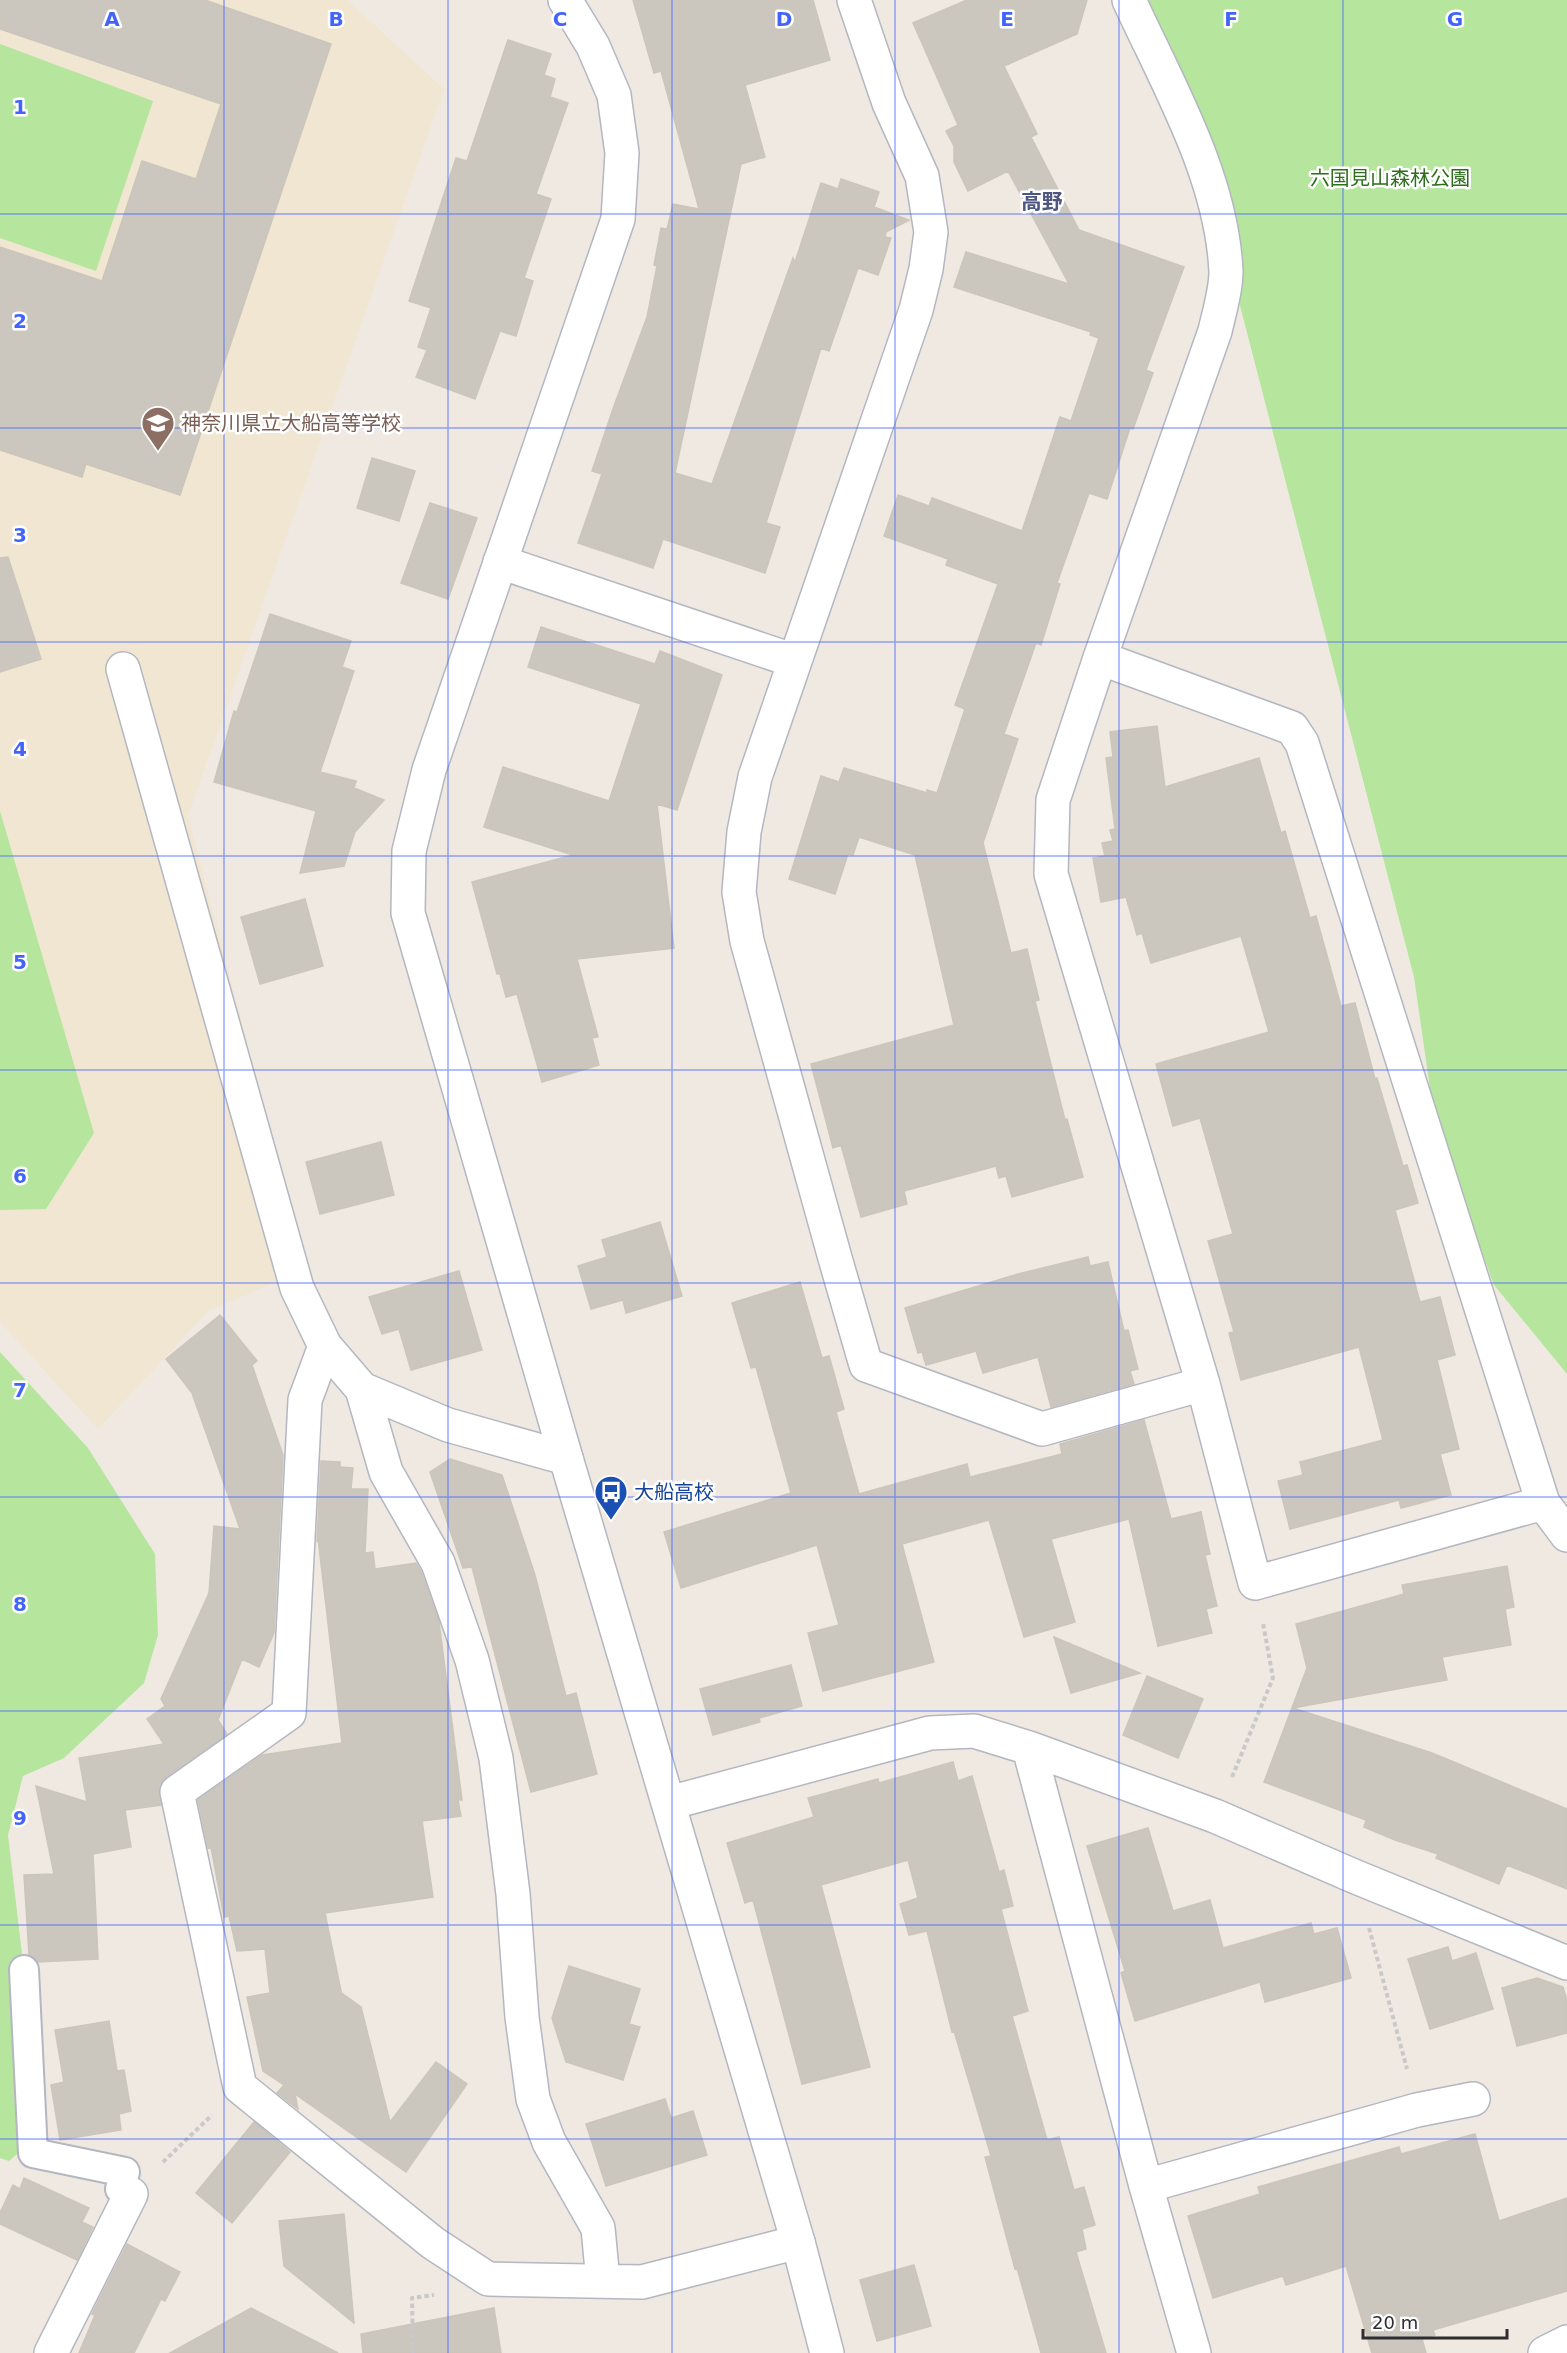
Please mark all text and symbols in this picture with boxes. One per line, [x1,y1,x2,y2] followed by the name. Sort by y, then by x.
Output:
[104,7,120,31] text: A
[328,7,344,31] text: B
[553,7,567,31] text: C
[776,7,792,31] text: D
[1000,7,1014,31] text: E
[1224,7,1238,31] text: F
[1447,7,1463,31] text: G
[13,95,27,119] text: 1
[1310,166,1470,190] park label: 六国見山森林公園
[1021,190,1063,214] district label: 高野
[13,309,27,333] text: 2
[140,405,176,452] school or university icon: 神奈川県立大船高等学校
[181,411,401,435] place label: 神奈川県立大船高等学校
[13,523,27,547] text: 3
[13,737,27,761] text: 4
[13,950,27,974] text: 5
[13,1164,27,1188] text: 6
[13,1378,27,1402] text: 7
[593,1474,629,1521] bus stop icon: 大船高校
[634,1480,714,1504] place label: 大船高校
[13,1592,27,1616] text: 8
[13,1806,27,1830] text: 9
[1363,2302,1507,2340] scale bar
[1372,2312,1418,2333] text: 20 m

